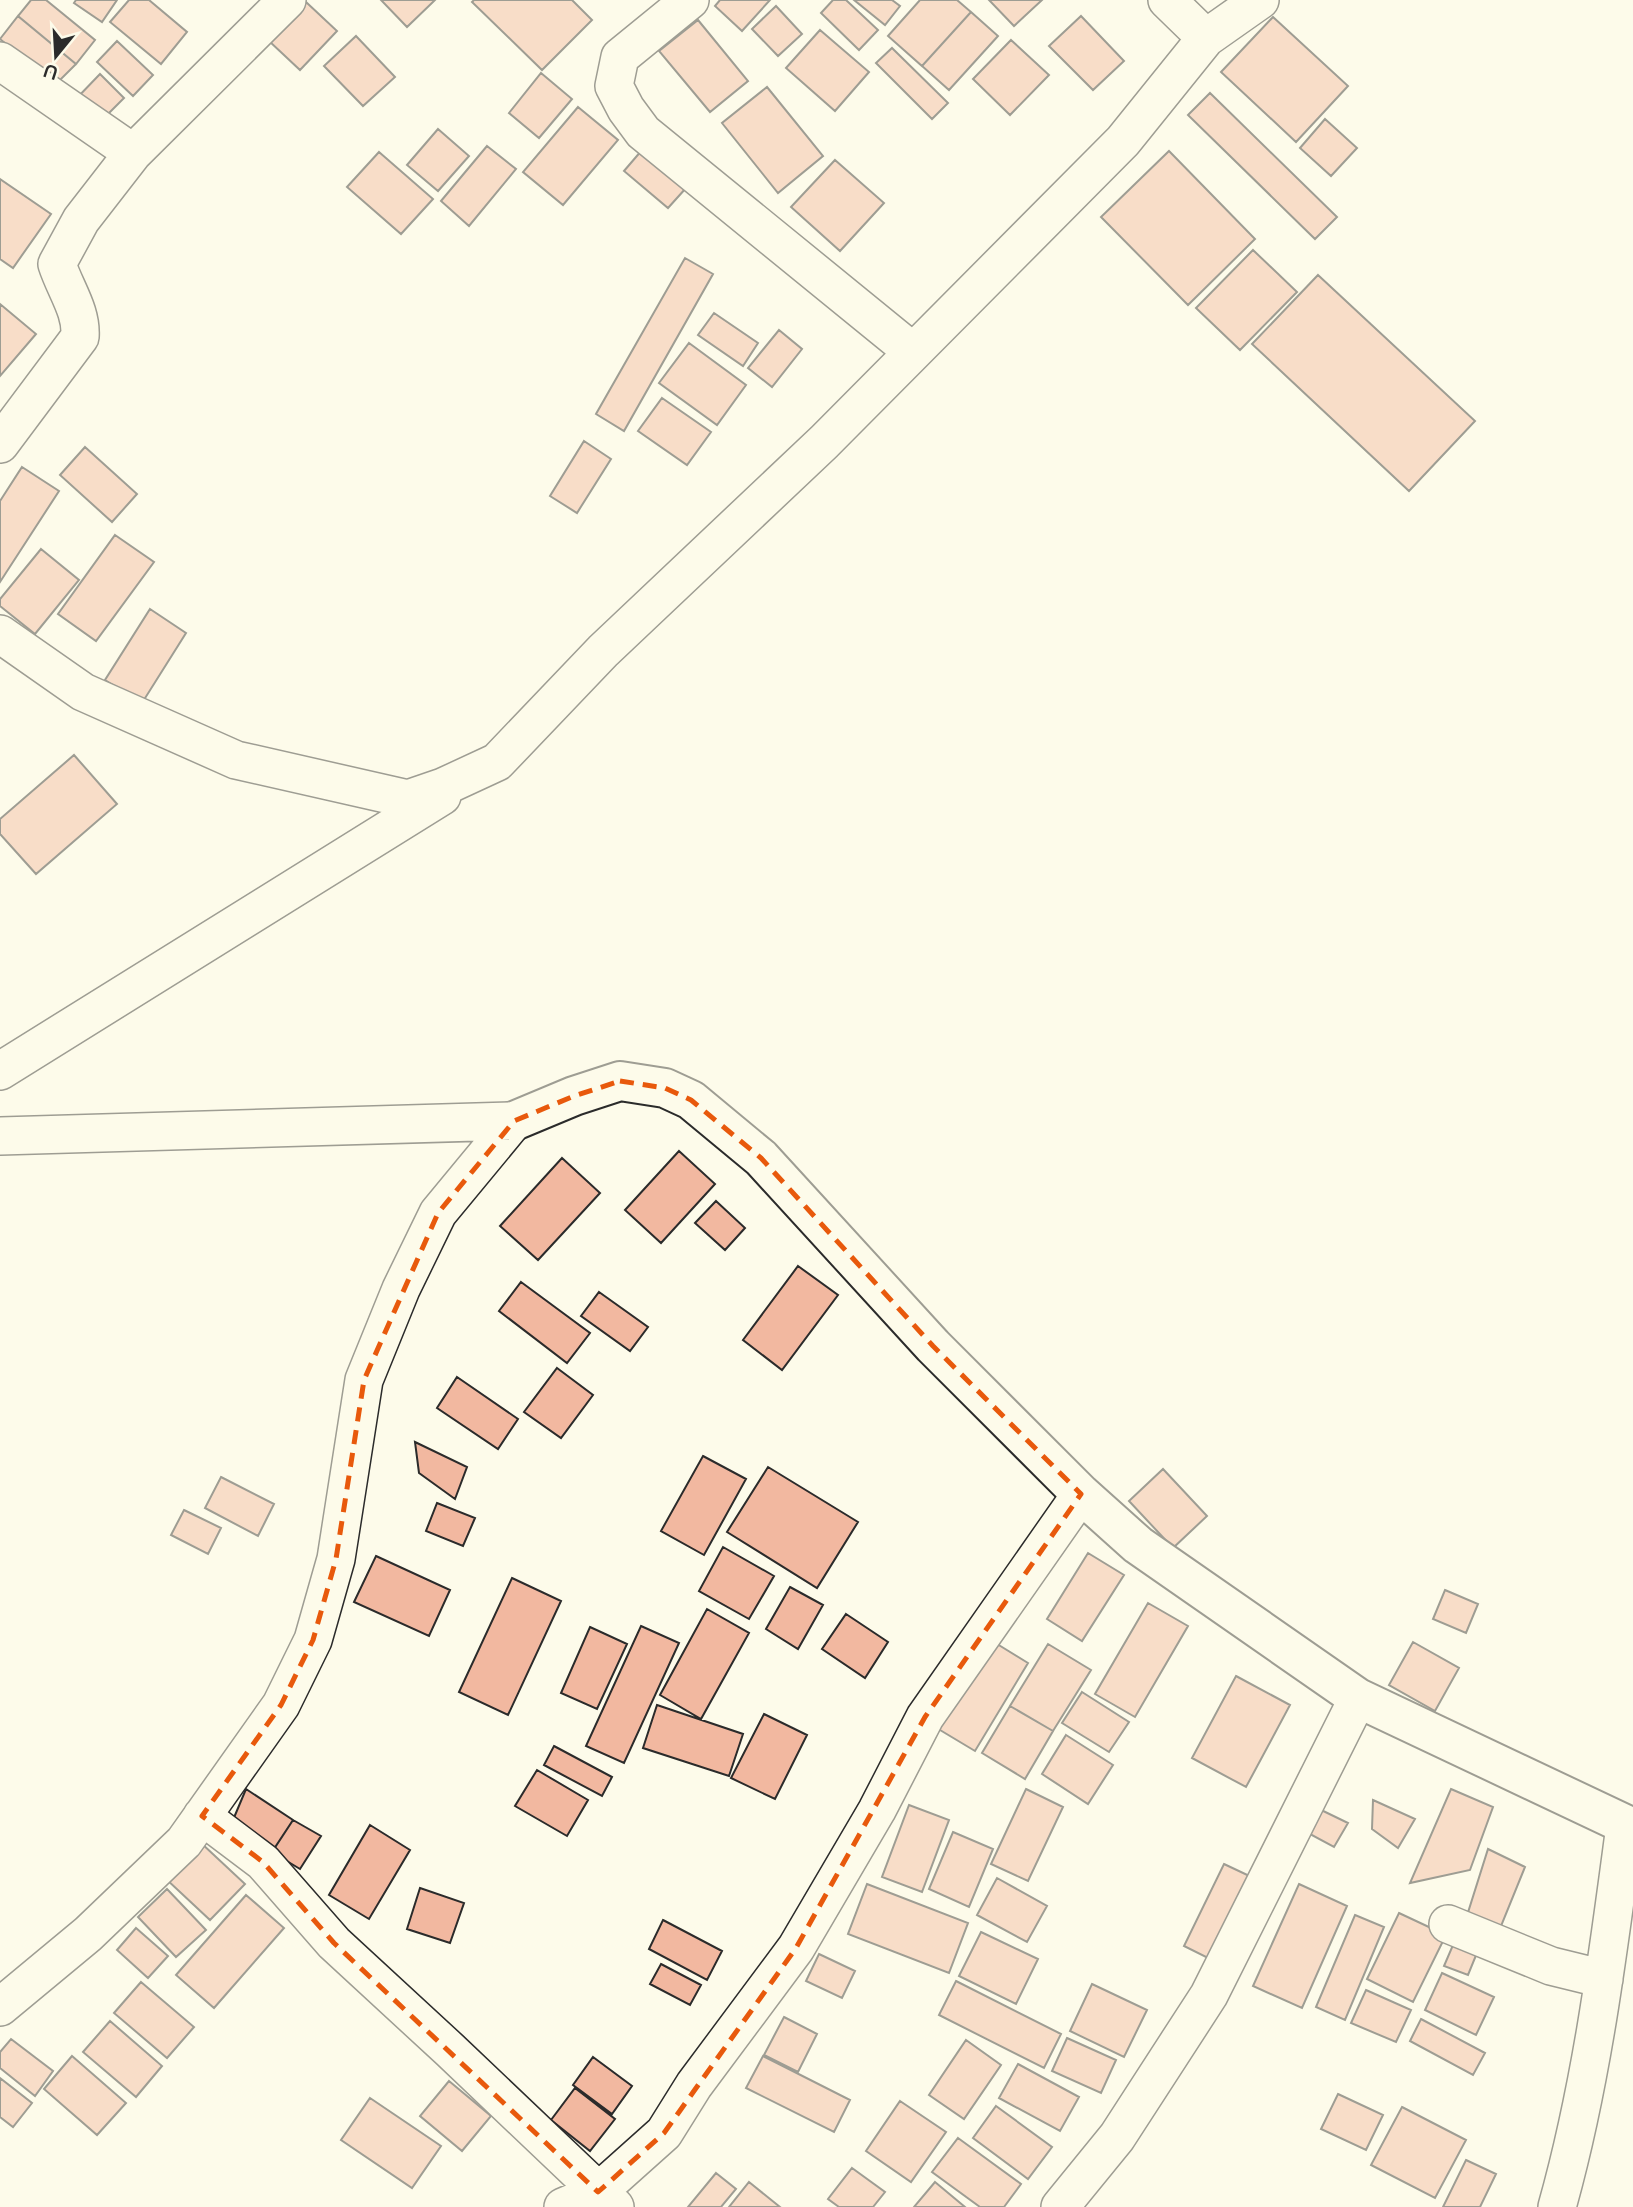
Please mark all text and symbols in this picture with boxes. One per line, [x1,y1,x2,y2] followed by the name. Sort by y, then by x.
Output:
[21,21,91,91] north arrow
[40,59,61,86] text: U

